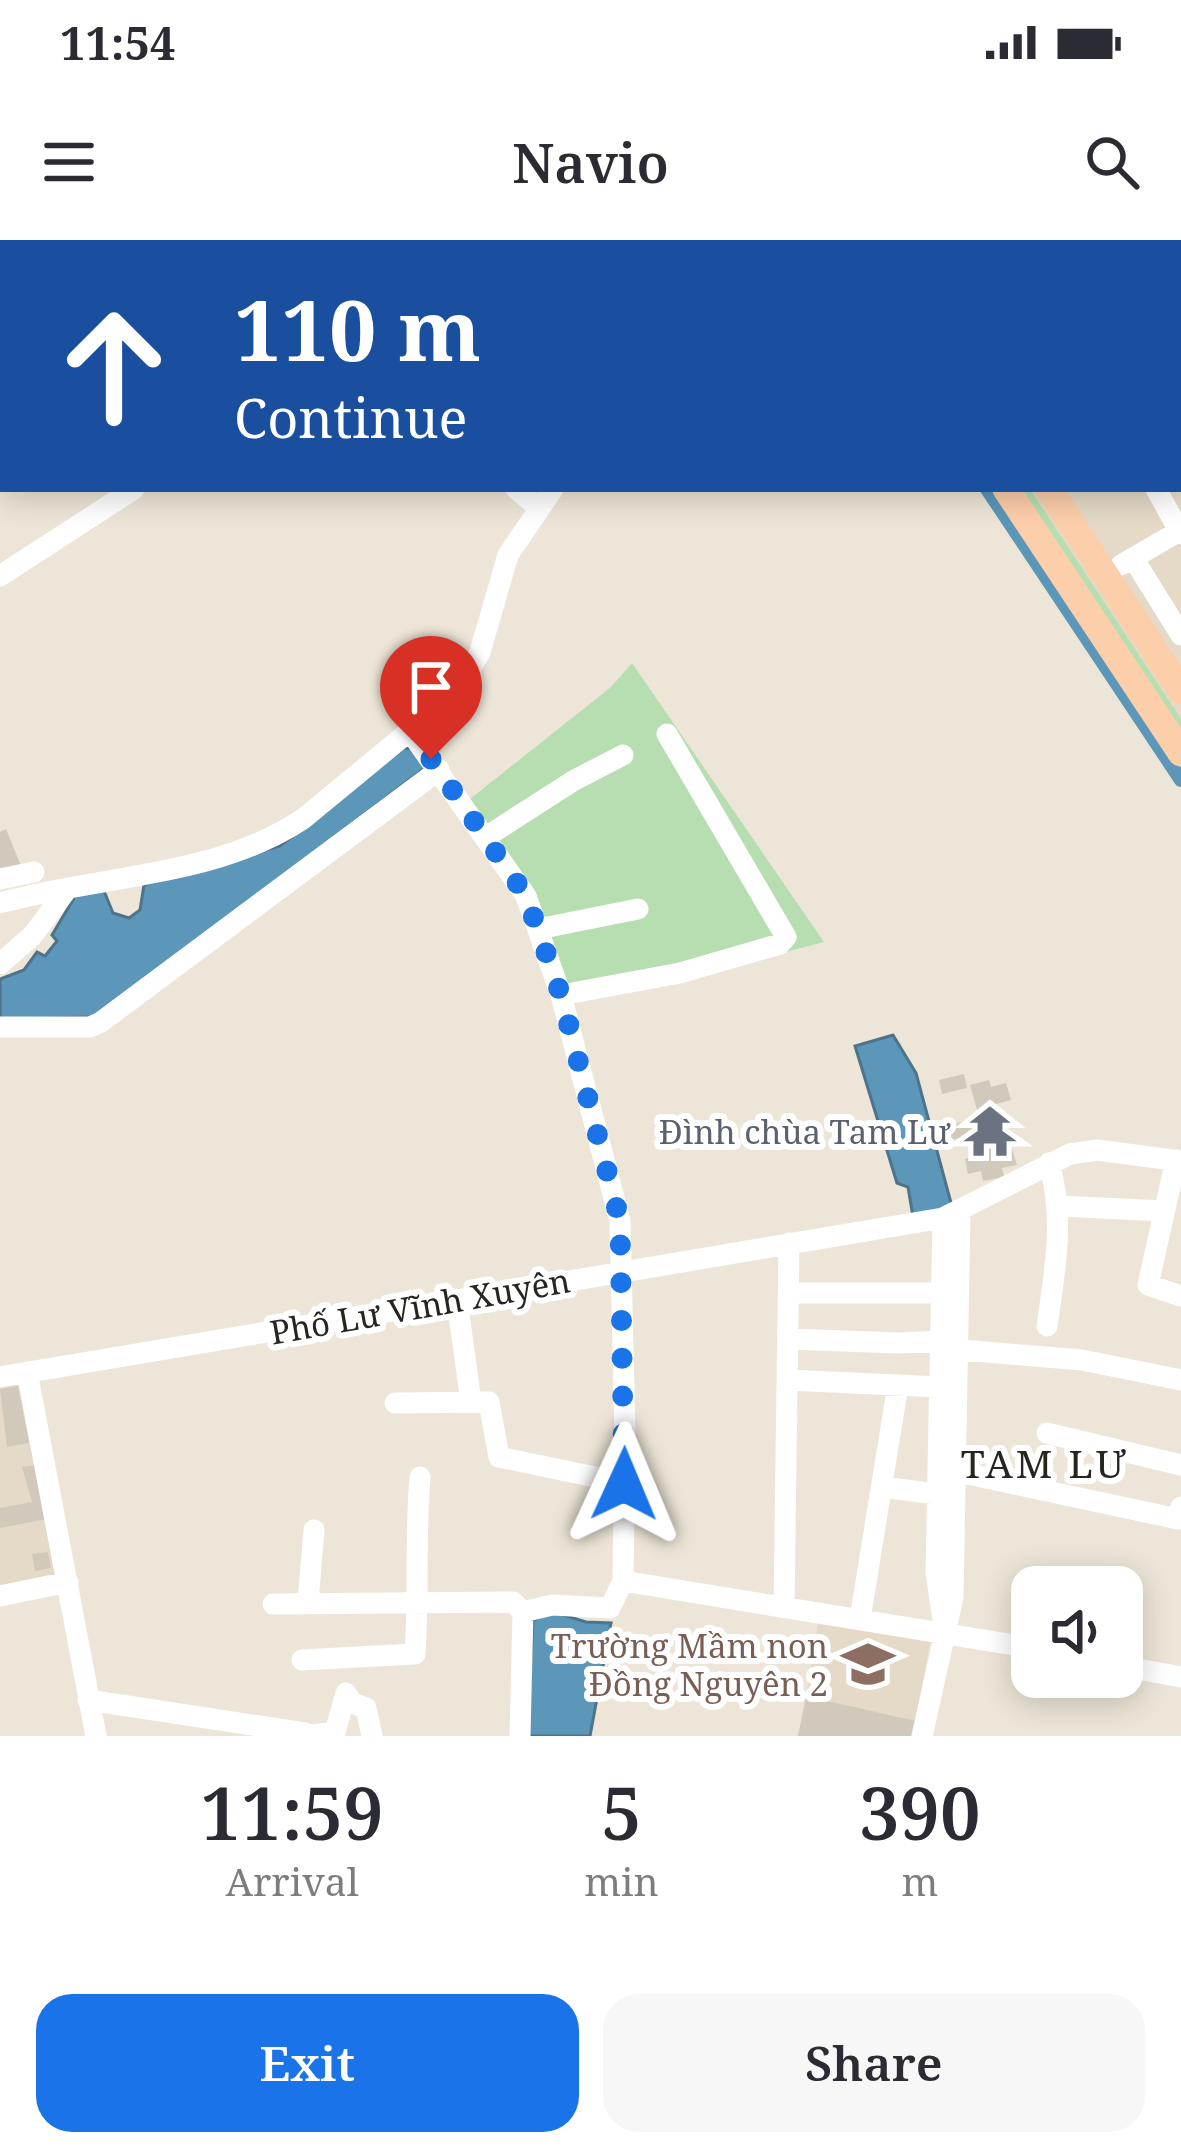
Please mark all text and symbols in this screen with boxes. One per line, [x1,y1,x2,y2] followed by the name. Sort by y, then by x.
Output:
[60,12,175,73] text: 11:54
[512,125,669,199] text: Navio
[36,129,102,195] icon: menu
[1079,129,1145,195] icon: search
[234,271,481,386] text: 110 m
[36,288,192,444] icon: ahead
[234,380,467,454] text: Continue
[380,636,482,759] pin
[398,654,464,720] icon: arrive
[961,1102,1019,1160] temple icon: Đình chùa Tam Lư
[659,1109,951,1154] place label: Đình chùa Tam Lư
[266,1257,574,1355] street label: Phố Lư Vĩnh Xuyên
[561,1421,687,1547] position arrow
[961,1436,1129,1489] district label: TAM LƯ
[1011,1566,1143,1698] map controls
[1011,1566,1143,1698] button: sound
[551,1623,828,1706] place label: Trường Mầm non Đồng Nguyên 2
[839,1635,897,1693] school or university icon: Trường Mầm non Đồng Nguyên 2
[200,1763,384,1861] text: 11:59
[601,1763,642,1861] text: 5
[859,1763,981,1861] text: 390
[225,1854,359,1907] text: Arrival
[584,1854,659,1907] text: min
[901,1854,938,1907] text: m
[36,1994,579,2132] button: Exit
[603,1994,1145,2132] button: Share

